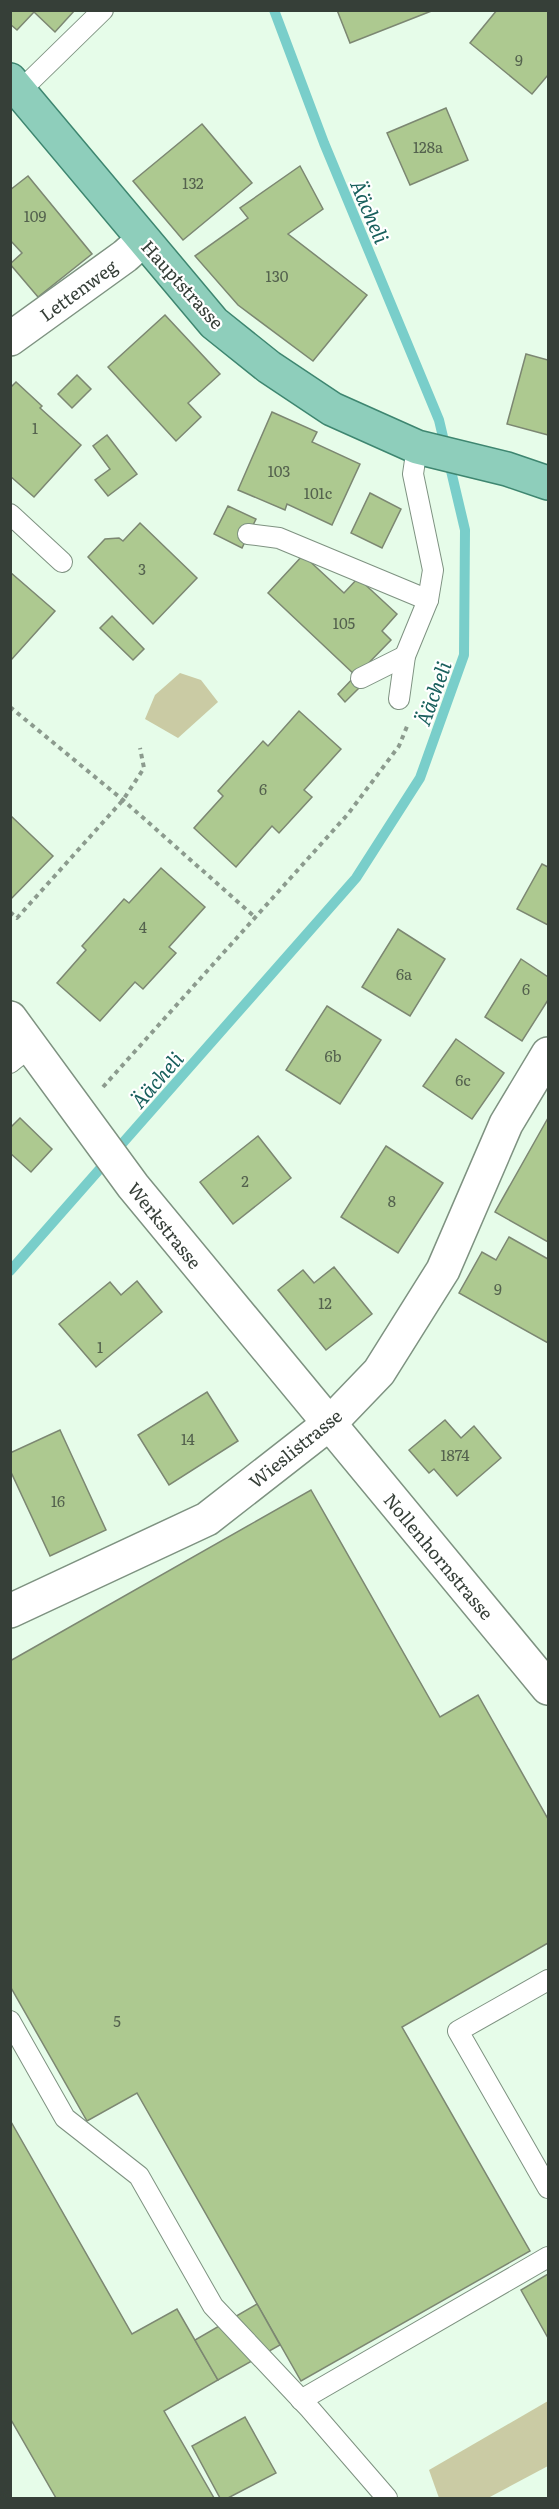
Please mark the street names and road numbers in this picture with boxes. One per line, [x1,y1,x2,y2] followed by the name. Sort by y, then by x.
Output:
[135,233,231,335] street label: Hauptstrasse
[34,252,123,327] street label: Lettenweg
[122,1176,208,1274] street label: Werkstrasse
[243,1402,347,1494] street label: Wieslistrasse
[378,1487,500,1625] street label: Nollenhornstrasse

